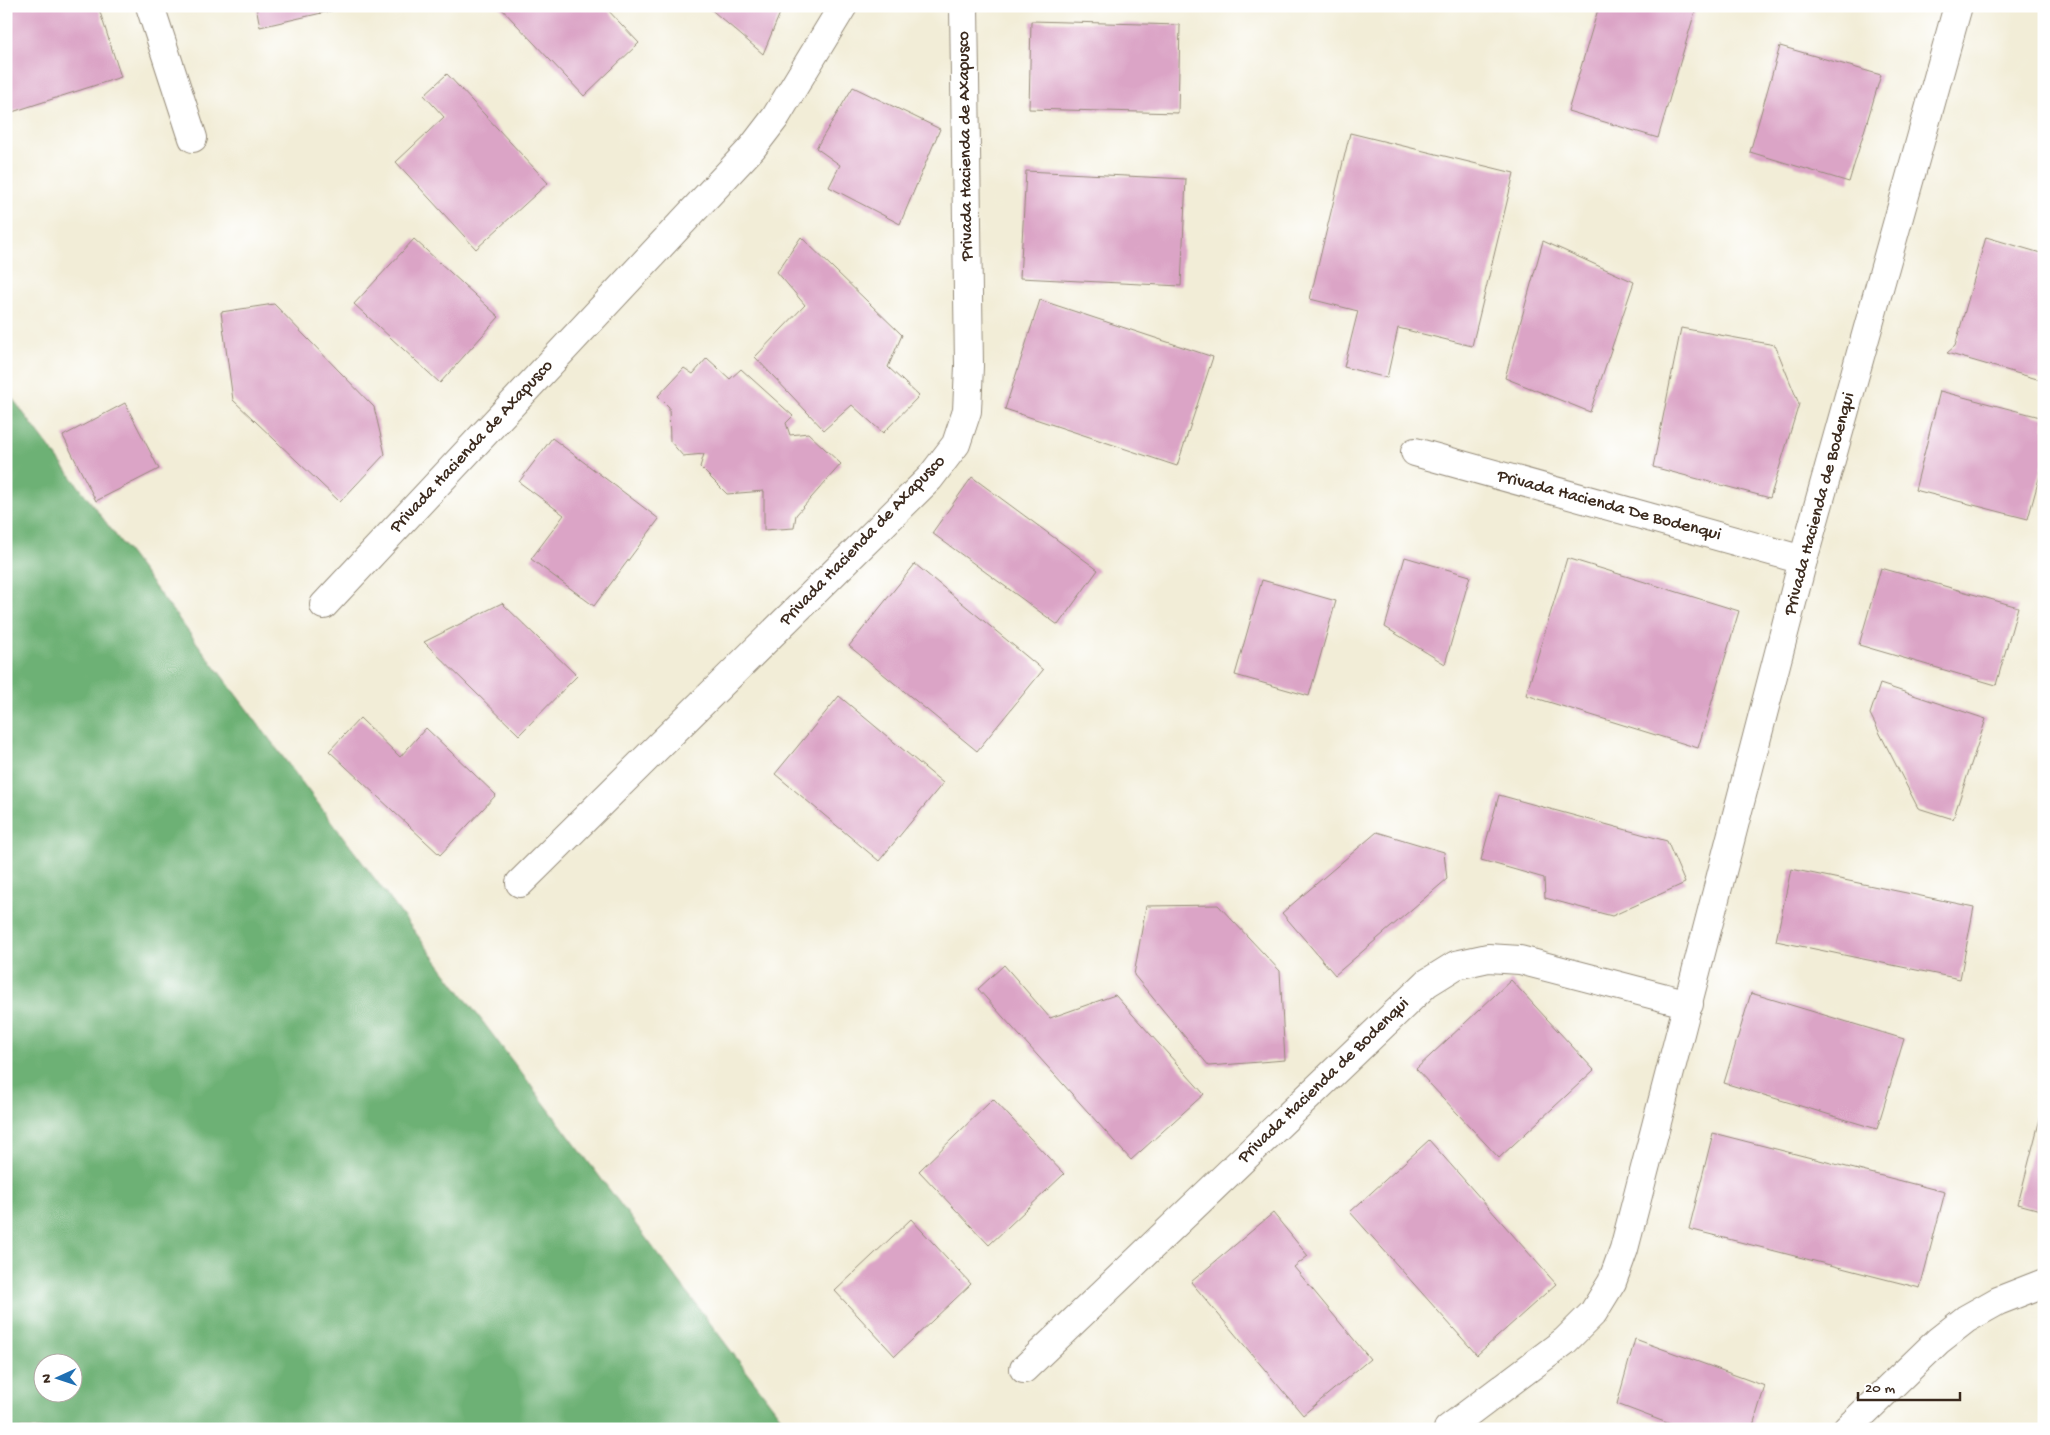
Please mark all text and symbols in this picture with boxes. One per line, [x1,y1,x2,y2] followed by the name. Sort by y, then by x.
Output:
[953,31,979,262] street label: Privada Hacienda de Axapusco
[385,356,558,539] street label: Privada Hacienda de Axapusco
[1780,390,1860,619] street label: Privada Hacienda de Bodenqui
[775,451,950,632] street label: Privada Hacienda de Axapusco
[1494,466,1723,546] street label: Privada Hacienda De Bodenqui
[1233,993,1414,1169] street label: Privada Hacienda de Bodenqui
[32,1352,82,1402] north arrow
[1858,1370,1960,1402] scale bar
[39,1374,56,1384] text: N
[1865,1380,1895,1398] text: 20 m

